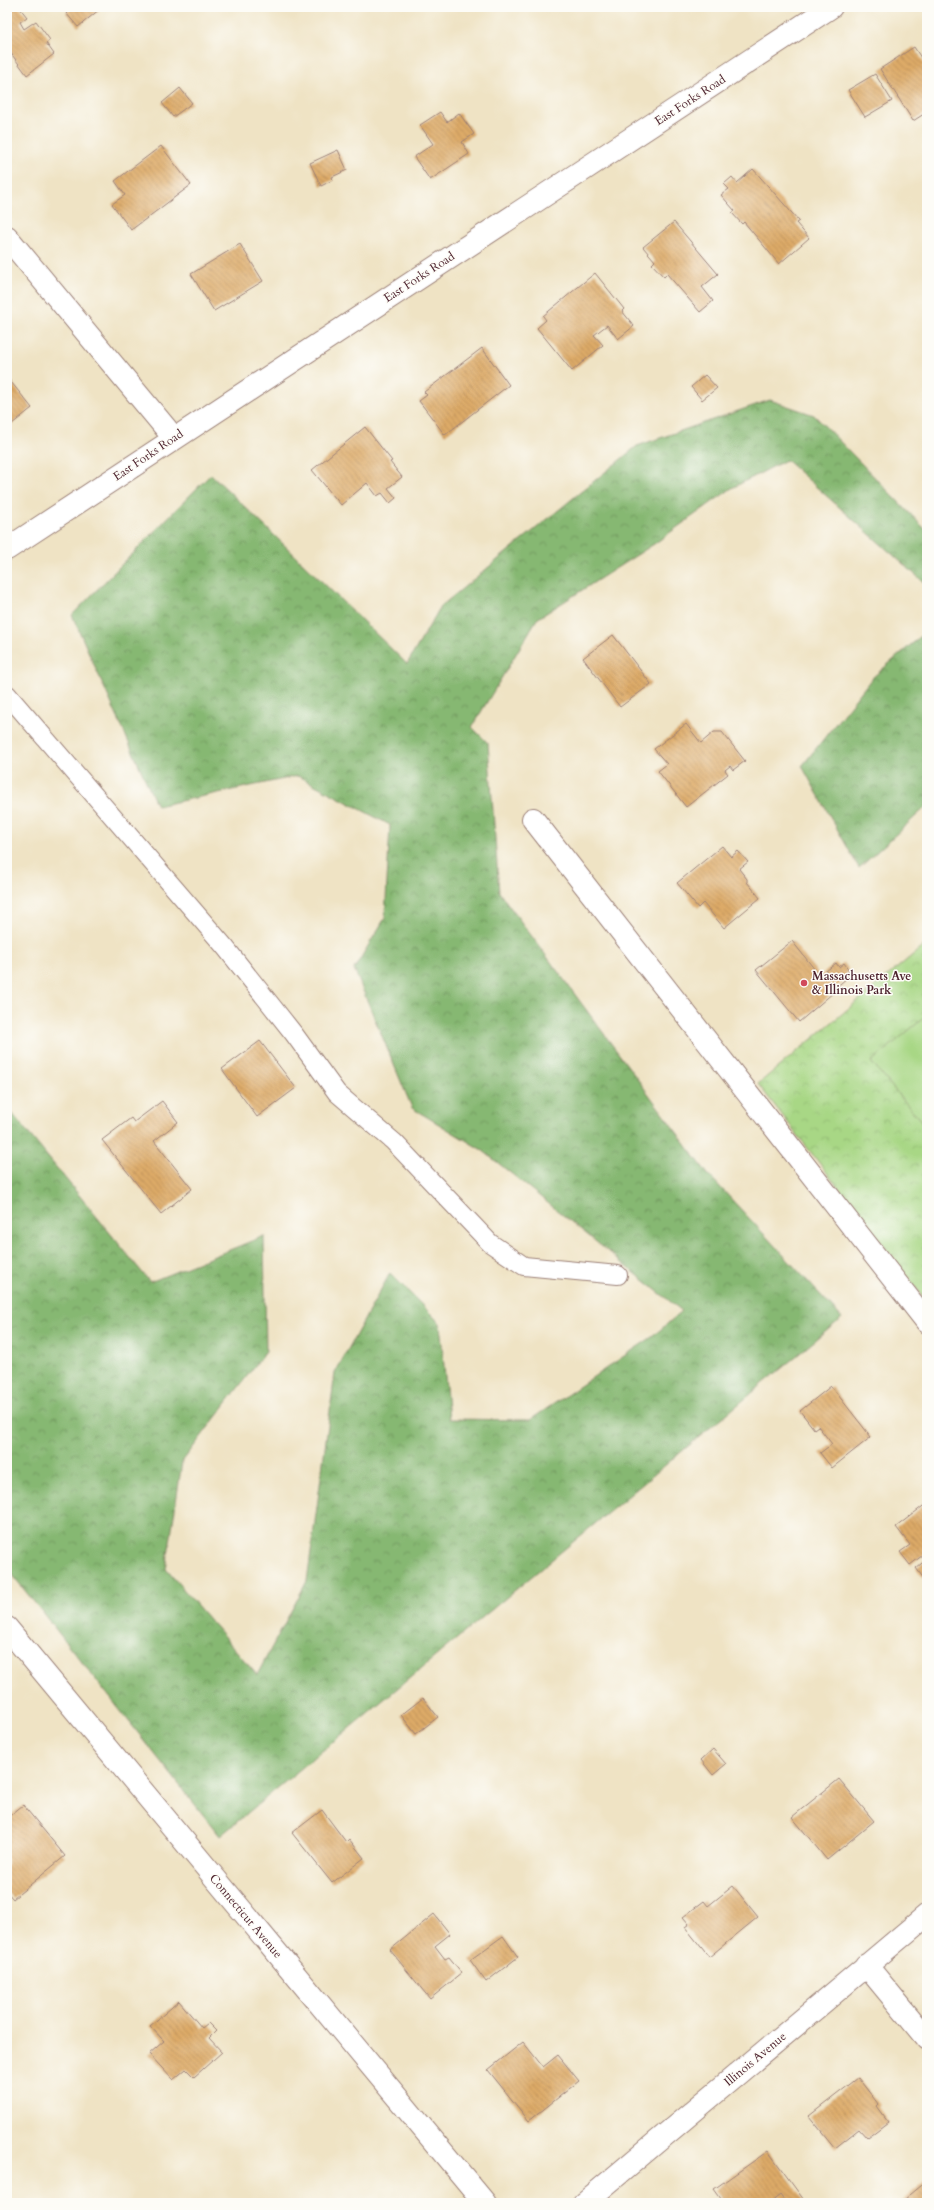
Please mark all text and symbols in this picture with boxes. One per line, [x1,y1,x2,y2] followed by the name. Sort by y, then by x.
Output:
[652,71,729,129] street label: East Forks Road
[381,248,458,306] street label: East Forks Road
[110,425,187,484] street label: East Forks Road
[812,968,911,998] place label: Massachusetts Ave & Illinois Park
[799,978,809,988] marker: Massachusetts Ave & Illinois Park
[206,1870,286,1962] street label: Connecticut Avenue
[721,2028,789,2090] street label: Illinois Avenue

